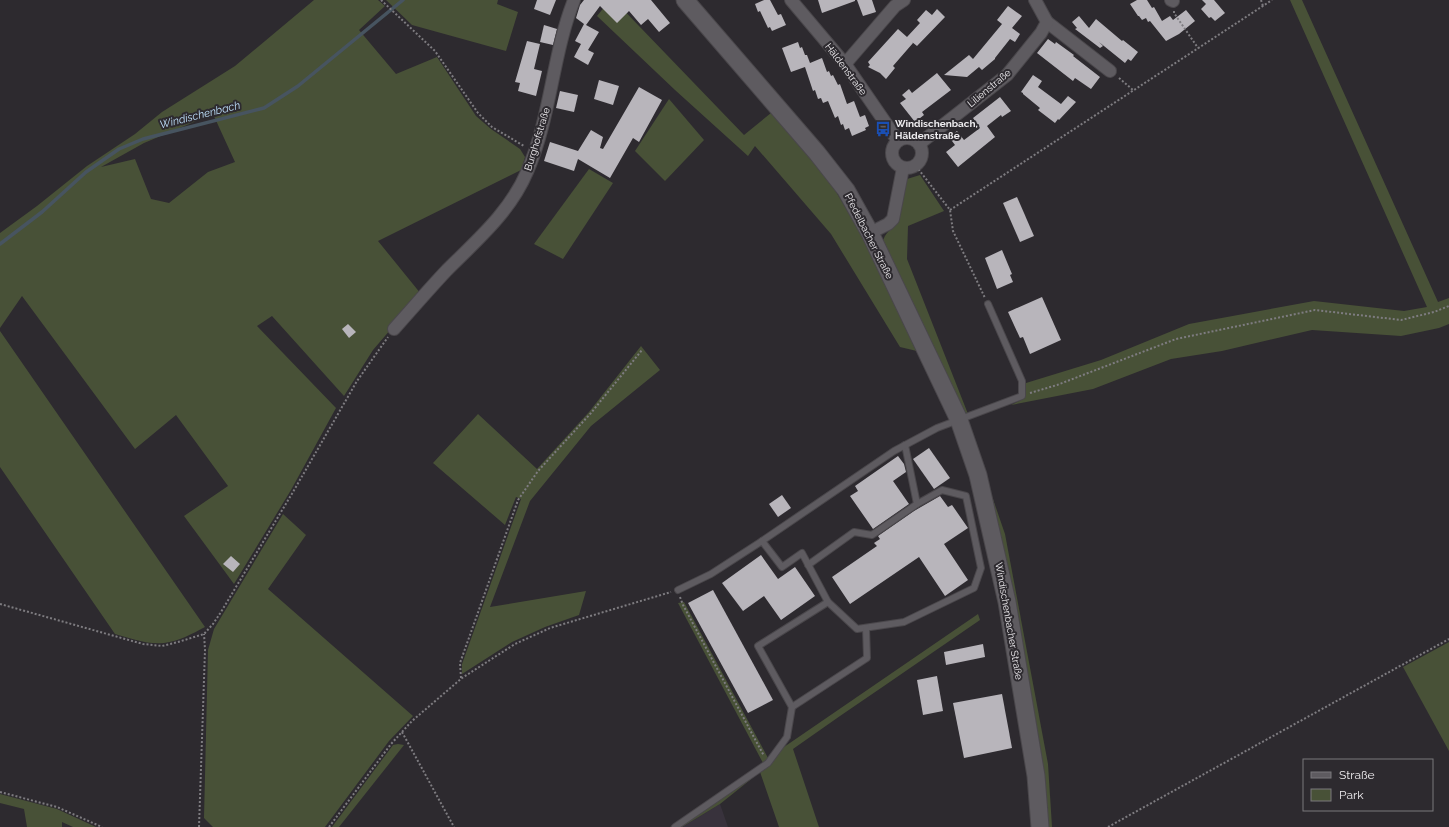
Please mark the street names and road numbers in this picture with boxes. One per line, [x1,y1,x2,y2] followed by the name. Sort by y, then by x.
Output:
[823,41,869,97] street label: Häldenstraße
[965,67,1013,109] street label: Lilienstraße
[522,106,552,172] street label: Burghofstraße
[843,191,895,281] street label: Pfedelbacher Straße
[993,561,1025,681] street label: Windischenbacher Straße

